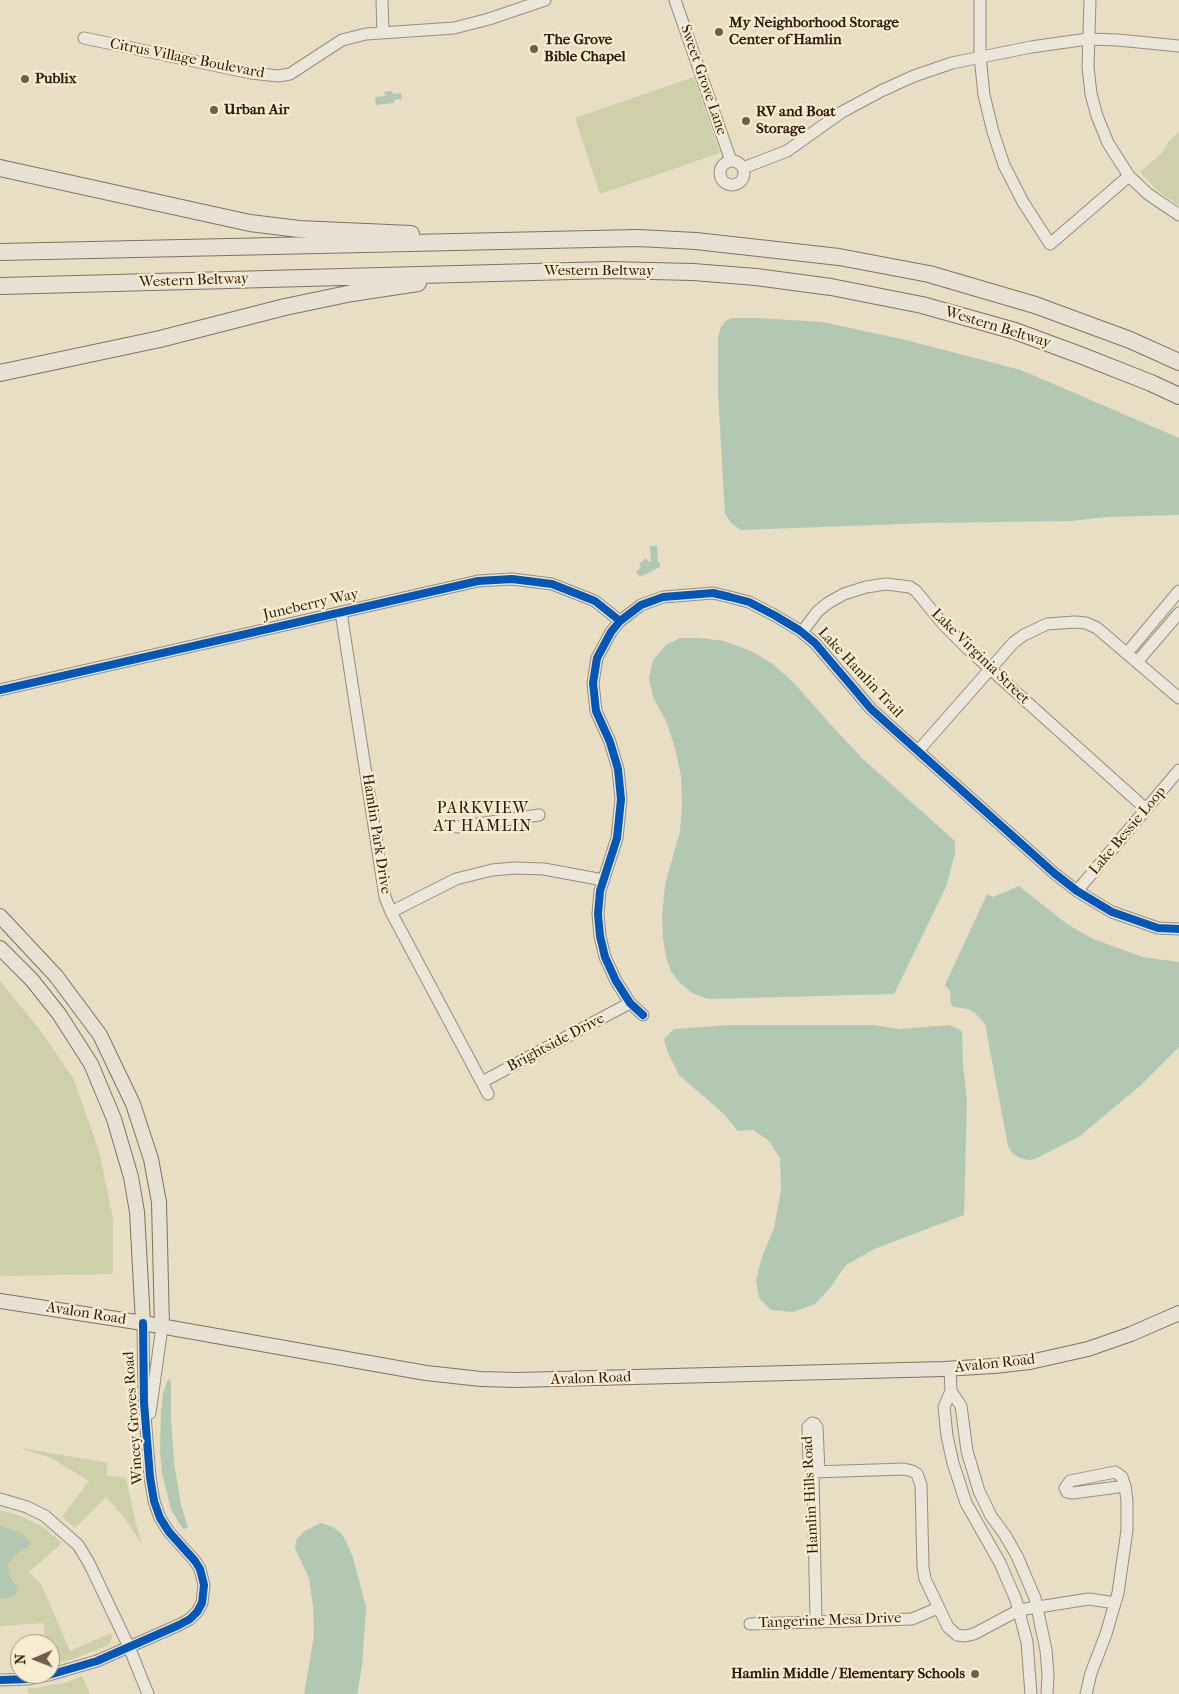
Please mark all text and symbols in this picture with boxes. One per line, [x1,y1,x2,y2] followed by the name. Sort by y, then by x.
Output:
[729,14,899,49] place label: My Neighborhood Storage Center of Hamlin
[676,22,730,138] street label: Sweet Grove Lane
[713,26,725,38] marker: My Neighborhood Storage Center of Hamlin
[544,31,626,66] place label: The Grove Bible Chapel
[108,35,266,83] street label: Citrus Village Boulevard
[528,43,540,55] marker: The Grove Bible Chapel
[35,70,77,88] place label: Publix
[19,73,31,85] marker: Publix
[224,101,289,119] place label: Urban Air
[756,103,836,138] place label: RV and Boat Storage
[208,104,220,116] marker: Urban Air
[740,115,752,127] marker: RV and Boat Storage
[544,262,654,280] street label: Western Beltway
[139,270,249,292] street label: Western Beltway
[943,303,1053,353] street label: Western Beltway
[261,585,361,625] street label: Juneberry Way
[927,605,1033,709] street label: Lake Virginia Street
[814,624,906,722] street label: Lake Hamlin Trail
[358,773,394,895] street label: Hamlin Park Drive
[1086,783,1170,879] street label: Lake Bessie Loop
[432,799,534,837] district label: PARKVIEW AT HAMLIN
[504,1010,608,1076] street label: Brightside Drive
[45,1299,127,1329] street label: Avalon Road
[120,1351,148,1485] street label: Wincey Groves Road
[954,1351,1036,1377] street label: Avalon Road
[550,1369,632,1389] street label: Avalon Road
[799,1435,823,1555] street label: Hamlin Hills Road
[758,1610,902,1632] street label: Tangerine Mesa Drive
[10,1634,60,1684] north arrow
[12,1654,29,1665] text: N
[731,1665,965,1683] place label: Hamlin Middle / Elementary Schools
[969,1668,981,1680] marker: Hamlin Middle / Elementary Schools

